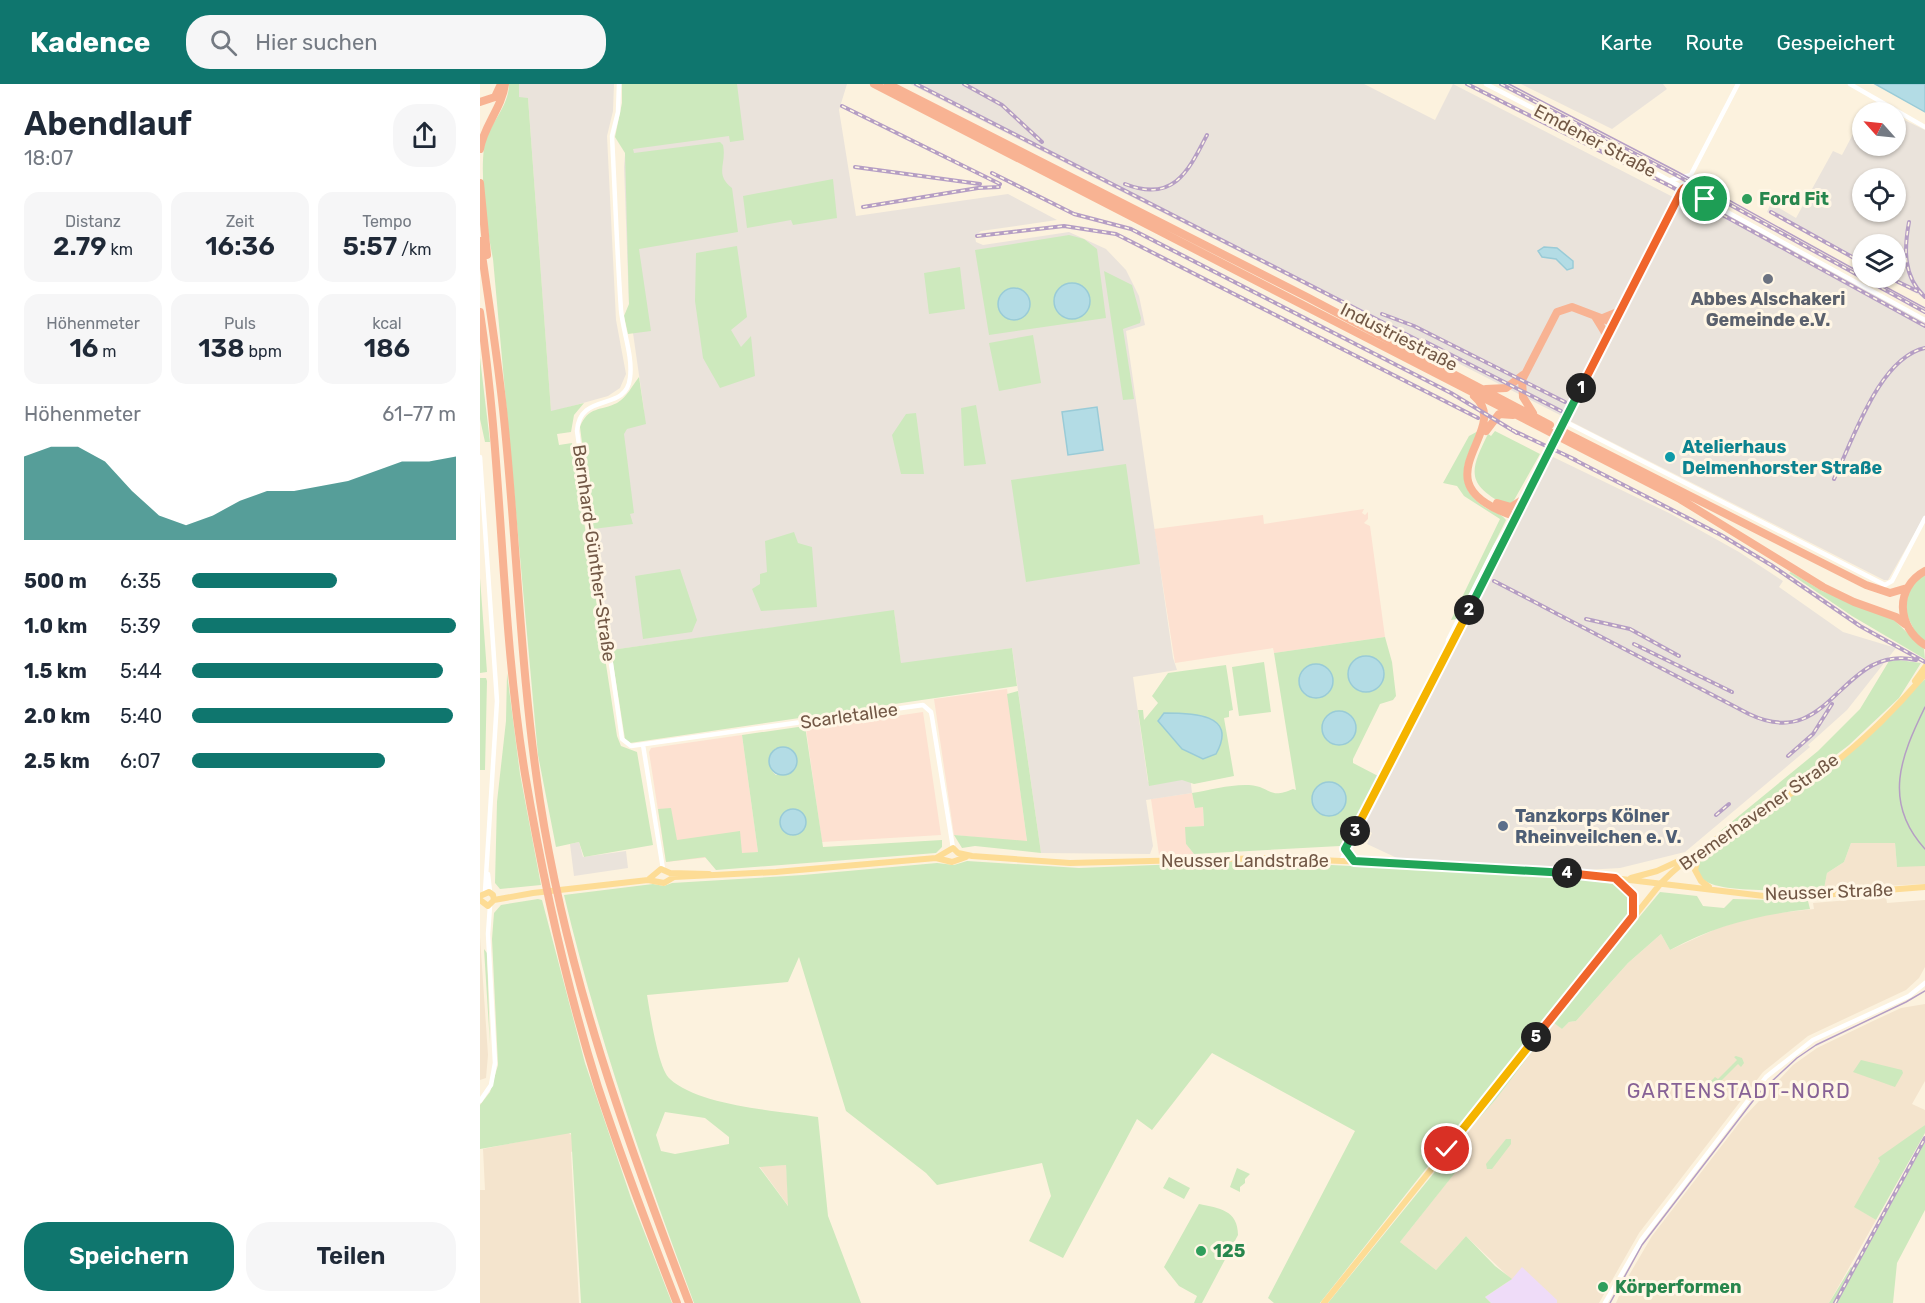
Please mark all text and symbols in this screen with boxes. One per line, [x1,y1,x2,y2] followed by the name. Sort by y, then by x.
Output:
[186,15,606,69] search box
[30,26,150,59] text: Kadence
[207,26,240,59] icon: search
[255,29,378,56] text: Hier suchen
[1600,30,1652,55] text: Karte
[1685,30,1744,55] text: Route
[1777,30,1895,55] text: Gespeichert
[1530,100,1660,182] street label: Emdener Straße
[1852,102,1906,156] north arrow
[1852,102,1906,288] map controls
[24,104,192,143] text: Abendlauf
[393,104,456,167] button: share
[24,146,73,170] text: 18:07
[1852,168,1906,222] button: locate
[1679,173,1730,224] pin
[1688,182,1721,215] icon: arrive
[1759,188,1829,210] place label: Ford Fit
[1740,192,1754,206] marker: Ford Fit
[65,212,121,231] text: Distanz
[226,212,254,231] text: Zeit
[362,212,412,231] text: Tempo
[53,231,107,262] text: 2.79
[205,231,275,262] text: 16:36
[343,231,397,262] text: 5:57
[1852,234,1906,288] button: layers
[107,240,133,259] text: km
[397,240,431,259] text: /km
[1761,272,1775,286] marker: Abbes Alschakeri Gemeinde e.V.
[1691,288,1845,331] place label: Abbes Alschakeri Gemeinde e.V.
[1337,298,1461,376] street label: Industriestraße
[46,314,140,333] text: Höhenmeter
[224,314,256,333] text: Puls
[372,314,402,333] text: kcal
[69,333,98,364] text: 16
[198,333,245,364] text: 138
[364,333,410,364] text: 186
[98,342,117,361] text: m
[245,342,282,361] text: bpm
[1566,373,1596,403] pin: 1
[1577,378,1585,397] text: 1
[24,402,141,426] text: Höhenmeter
[382,402,456,426] text: 61–77 m
[1682,436,1882,479] place label: Atelierhaus Delmenhorster Straße
[568,443,620,663] street label: Bernhard-Günther-Straße
[1663,450,1677,464] marker: Atelierhaus Delmenhorster Straße
[24,569,87,593] text: 500 m
[120,569,161,593] text: 6:35
[1454,595,1484,625] pin: 2
[1464,600,1474,619] text: 2
[24,614,87,638] text: 1.0 km
[120,614,161,638] text: 5:39
[24,659,87,683] text: 1.5 km
[120,659,162,683] text: 5:44
[799,698,899,734] street label: Scarletallee
[24,704,90,728] text: 2.0 km
[120,704,162,728] text: 5:40
[24,749,90,773] text: 2.5 km
[120,749,160,773] text: 6:07
[1675,749,1843,875] street label: Bremerhavener Straße
[1515,805,1682,848] place label: Tanzkorps Kölner Rheinveilchen e. V.
[1340,816,1370,846] pin: 3
[1496,819,1510,833] marker: Tanzkorps Kölner Rheinveilchen e. V.
[1350,821,1360,840] text: 3
[1161,850,1329,872] street label: Neusser Landstraße
[1552,858,1582,888] pin: 4
[1562,863,1572,882] text: 4
[1765,879,1893,905] street label: Neusser Straße
[1521,1022,1551,1052] pin: 5
[1531,1027,1541,1046] text: 5
[1627,1079,1851,1103] district label: GARTENSTADT-NORD
[1421,1123,1472,1174] pin
[1430,1132,1463,1165] icon: check
[24,1222,234,1291] button: Speichern
[246,1222,456,1291] button: Teilen
[1213,1240,1245,1262] place label: 125
[1194,1244,1208,1258] marker: 125
[1615,1276,1742,1298] place label: Körperformen
[1596,1280,1610,1294] marker: Körperformen

